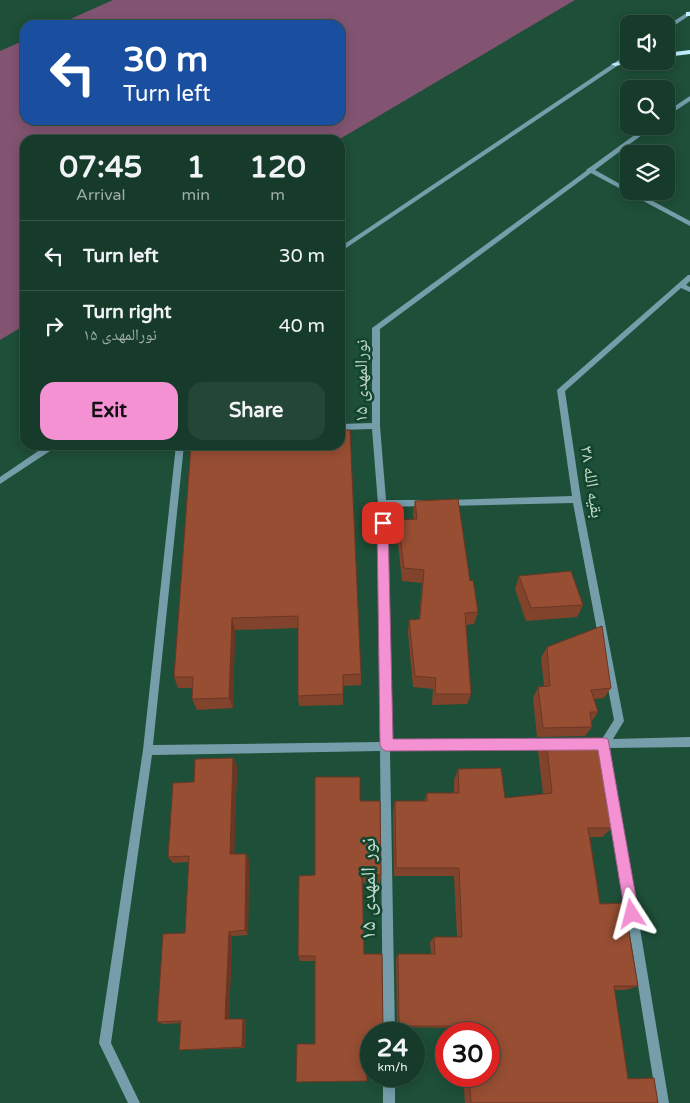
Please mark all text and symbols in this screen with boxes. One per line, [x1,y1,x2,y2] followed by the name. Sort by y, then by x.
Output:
[620,15,675,200] map controls
[620,15,675,70] button: sound
[123,39,208,81] text: 30 m
[40,40,105,105] icon: left
[620,80,675,135] button: search
[123,81,211,107] text: Turn left
[620,145,675,200] button: layers
[59,149,142,186] text: 07:45
[186,149,205,186] text: 1
[249,149,306,186] text: 120
[76,185,126,205] text: Arrival
[182,185,210,205] text: min
[270,185,285,205] text: m
[40,242,68,270] icon: left
[83,245,159,267] text: Turn left
[279,245,325,267] text: 30 m
[83,301,171,323] text: Turn right
[40,312,68,340] icon: right
[279,315,325,337] text: 40 m
[83,325,157,345] text: نورالمهدی ۱۵
[350,339,372,423] street label: نورالمهدی ۱۵
[40,382,178,440] button: Exit
[188,382,325,440] button: Share
[575,444,609,520] street label: بقیه الله ۳۸
[362,502,404,544] pin
[369,509,397,537] icon: arrive
[356,838,381,940] street label: نور المهدی ۱۵
[605,887,657,939] position arrow
[435,1022,500,1087] speed limit sign: 30
[377,1033,408,1063] text: 24
[377,1060,408,1074] text: km/h

